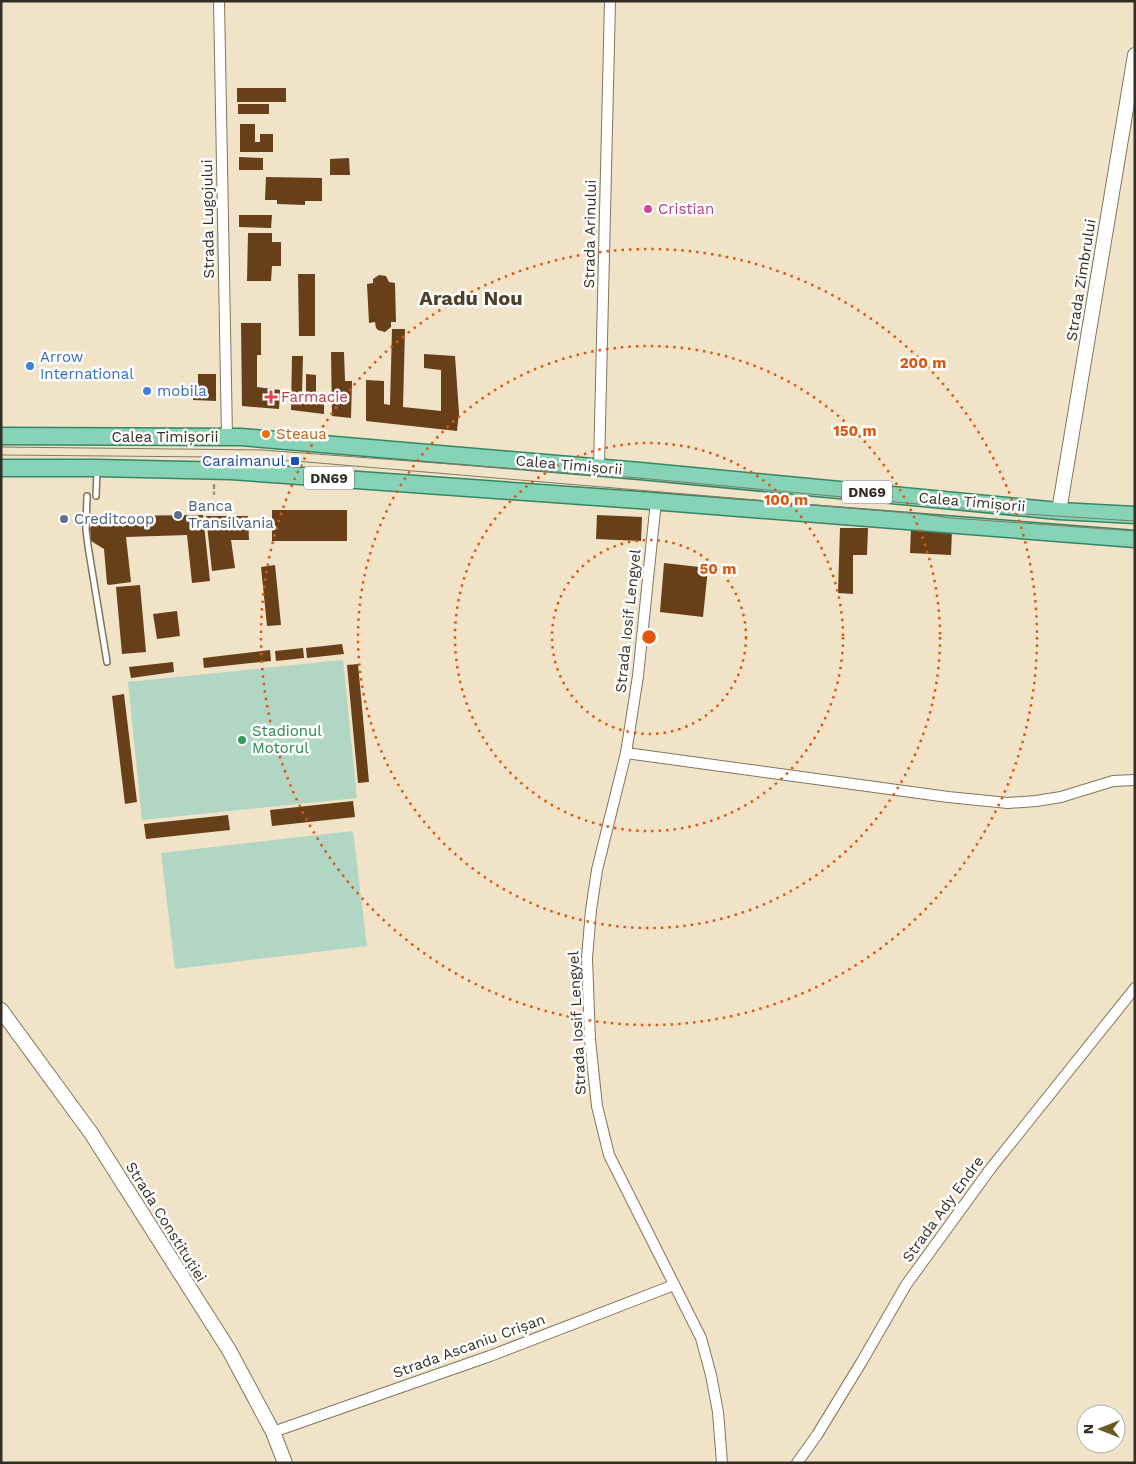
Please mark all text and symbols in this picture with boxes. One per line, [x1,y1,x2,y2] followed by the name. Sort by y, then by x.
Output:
[198,159,218,279] street label: Strada Lugojului
[580,179,600,289] street label: Strada Arinului
[658,200,714,218] place label: Cristian
[642,203,654,215] marker: Cristian
[1062,218,1100,342] street label: Strada Zimbrului
[419,286,523,310] district label: Aradu Nou
[40,348,134,383] place label: Arrow International
[900,354,946,372] text: 200 m
[24,360,36,372] marker: Arrow International
[157,382,207,400] place label: mobila
[141,385,153,397] marker: mobila
[281,388,348,406] place label: Farmacie
[265,391,277,403] marker: Farmacie
[833,422,877,440] text: 150 m
[276,425,327,443] place label: Steaua
[112,428,218,446] street label: Calea Timișorii
[260,428,272,440] marker: Steaua
[515,451,623,479] street label: Calea Timișorii
[202,452,285,470] place label: Caraimanul
[289,455,301,467] marker: Caraimanul
[304,466,354,489] road number: DN69
[842,481,892,504] road number: DN69
[918,488,1026,516] street label: Calea Timișorii
[764,491,808,509] text: 100 m
[188,497,274,532] place label: Banca Transilvania
[172,509,184,521] marker: Banca Transilvania
[74,510,154,528] place label: Creditcoop
[58,513,70,525] marker: Creditcoop
[612,548,645,694] street label: Strada Iosif Lengyel
[700,560,736,578] text: 50 m
[640,628,658,646] centre of rings
[252,722,322,757] place label: Stadionul Motorul
[236,734,248,746] marker: Stadionul Motorul
[564,950,590,1095] street label: Strada Iosif Lengyel
[898,1152,988,1266] street label: Strada Ady Endre
[122,1159,210,1285] street label: Strada Constituției
[390,1310,548,1382] street label: Strada Ascaniu Crișan
[1076,1404,1126,1454] north arrow
[1080,1424,1096,1434] text: N

